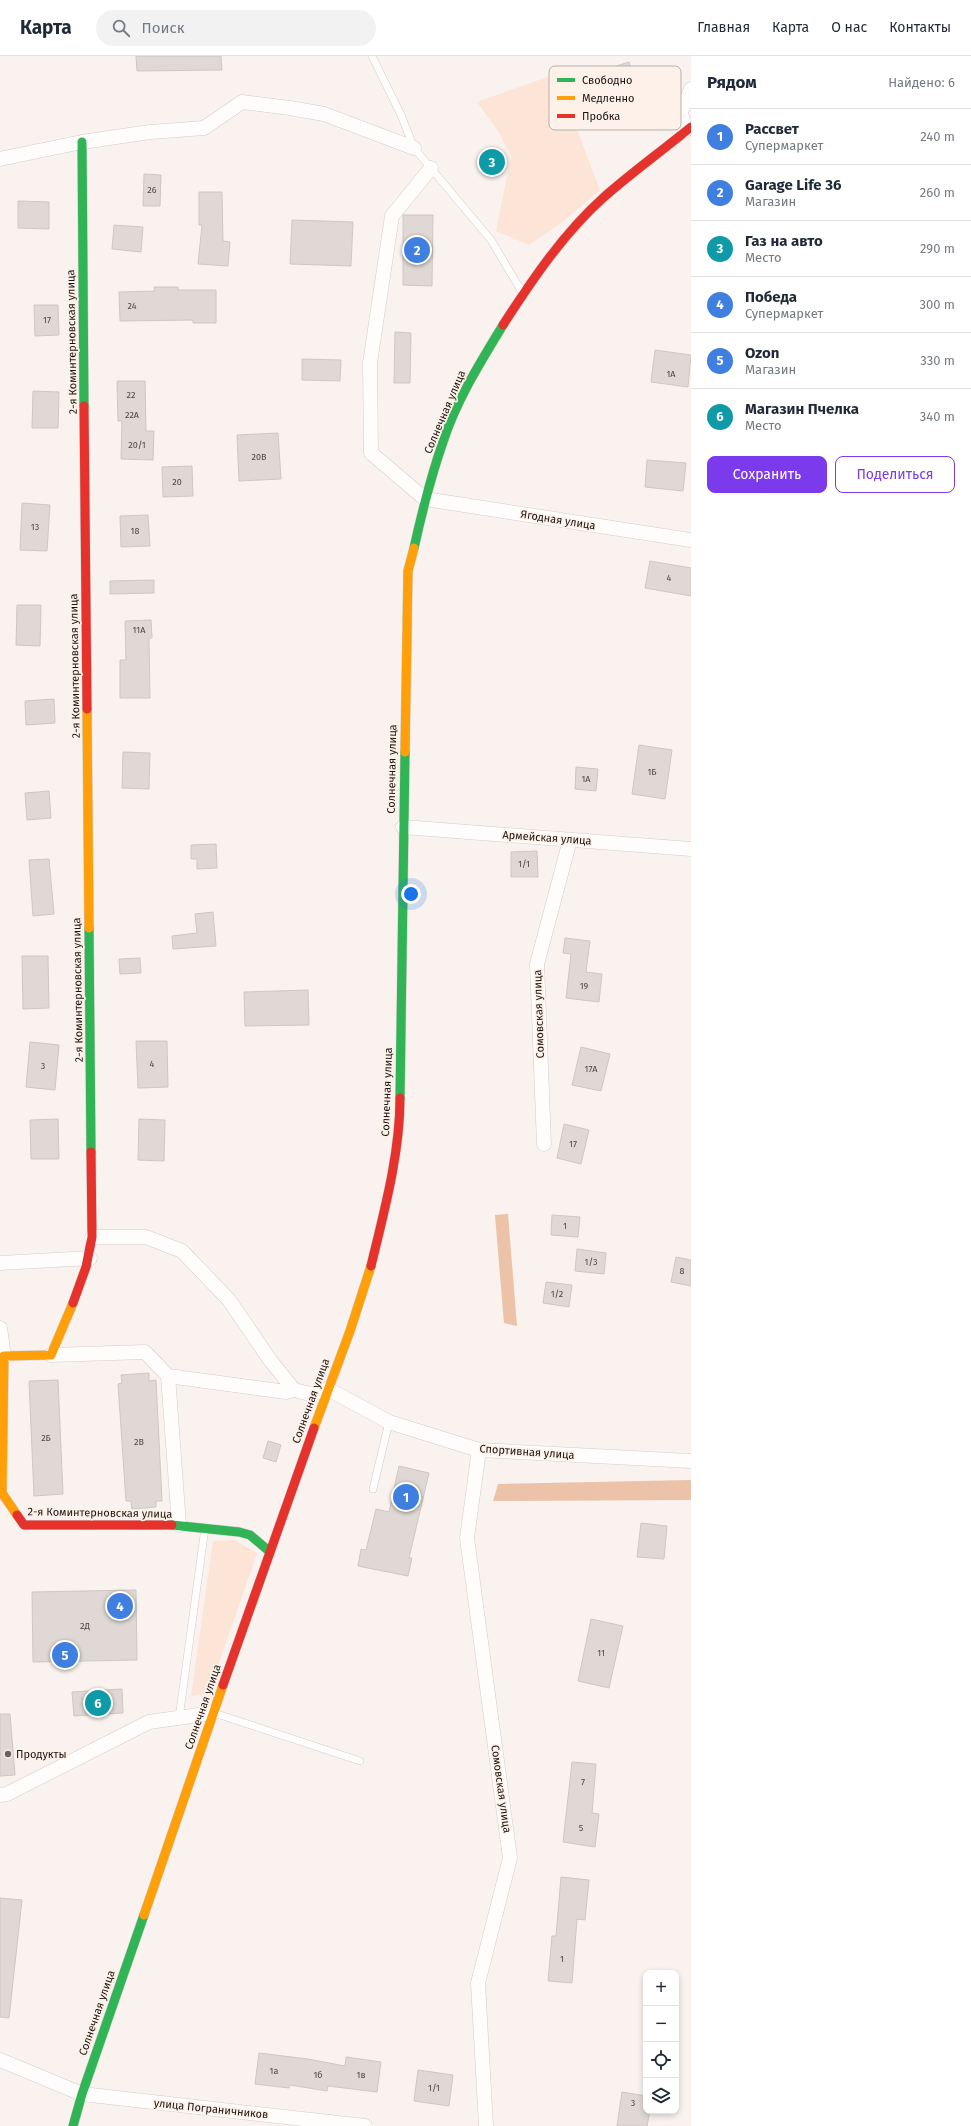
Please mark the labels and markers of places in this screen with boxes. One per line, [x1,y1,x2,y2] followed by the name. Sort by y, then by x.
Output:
[479,147,505,177] pin: 3
[404,235,430,265] pin: 2
[393,1482,419,1512] pin: 1
[107,1591,133,1621] pin: 4
[52,1640,78,1670] pin: 5
[85,1688,111,1718] pin: 6
[16,1748,67,1761] place label: Продукты
[3,1749,13,1759] marker: Продукты

